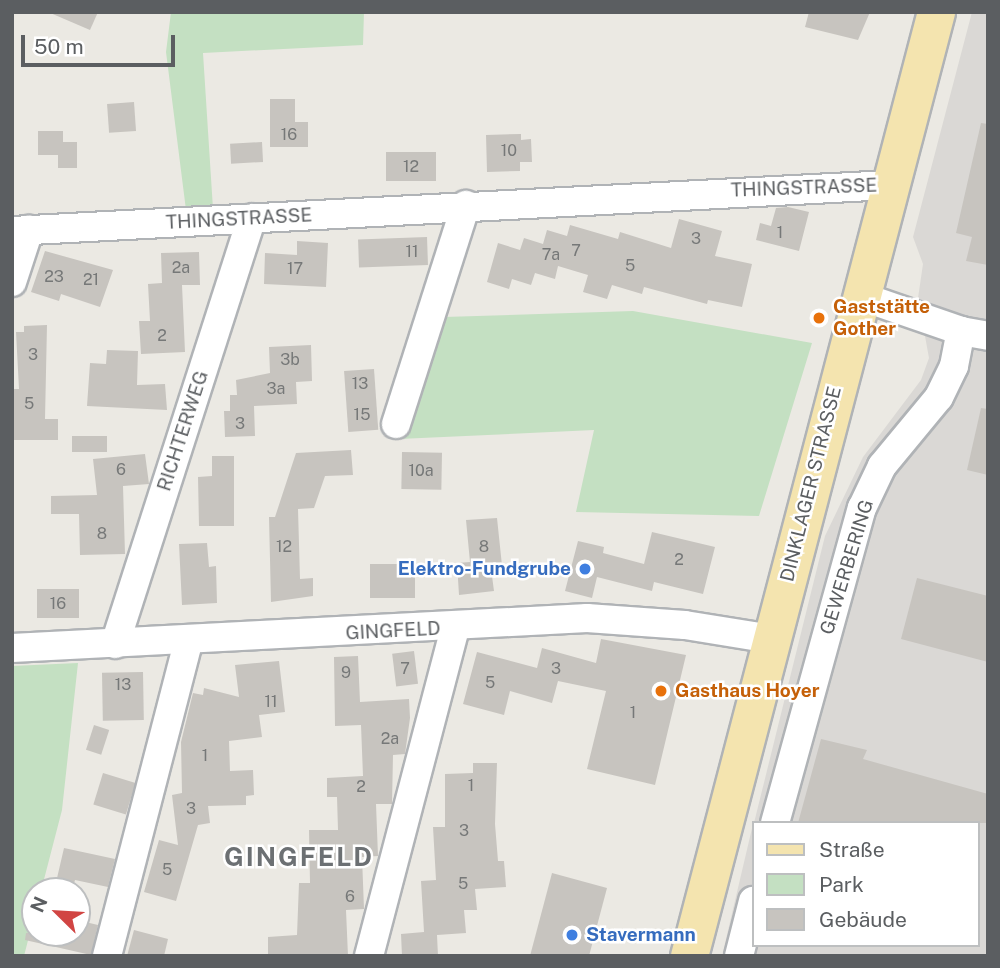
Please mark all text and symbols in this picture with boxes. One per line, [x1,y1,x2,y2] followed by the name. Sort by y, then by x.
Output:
[24,21,178,65] scale bar
[34,34,84,59] text: 50 m
[281,125,297,145] house number: 16
[501,141,517,161] house number: 10
[403,157,419,177] house number: 12
[730,174,878,202] street label: THINGSTRASSE
[165,204,313,234] street label: THINGSTRASSE
[777,223,783,243] house number: 1
[691,229,701,249] house number: 3
[571,241,581,261] house number: 7
[405,242,419,262] house number: 11
[542,245,560,265] house number: 7a
[625,256,635,276] house number: 5
[172,258,190,278] house number: 2a
[287,259,303,279] house number: 17
[44,267,64,287] house number: 23
[83,270,99,290] house number: 21
[833,296,930,340] place label: Gaststätte Gother
[811,310,827,326] marker: Gaststätte Gother
[157,326,167,346] house number: 2
[28,345,38,365] house number: 3
[280,350,300,370] house number: 3b
[153,368,213,494] street label: RICHTERWEG
[352,374,368,394] house number: 13
[267,379,285,399] house number: 3a
[776,384,846,584] street label: DINKLAGER STRASSE
[24,394,34,414] house number: 5
[354,405,370,425] house number: 15
[235,414,245,434] house number: 3
[116,460,126,480] house number: 6
[408,461,434,481] house number: 10a
[816,497,878,637] street label: GEWERBERING
[97,524,107,544] house number: 8
[276,537,292,557] house number: 12
[479,537,489,557] house number: 8
[674,550,684,570] house number: 2
[398,558,571,580] place label: Elektro-Fundgrube
[577,561,593,577] marker: Elektro-Fundgrube
[50,594,66,614] house number: 16
[345,617,441,645] street label: GINGFELD
[400,659,410,679] house number: 7
[551,659,561,679] house number: 3
[341,663,351,683] house number: 9
[485,673,495,693] house number: 5
[115,675,131,695] house number: 13
[675,680,820,702] place label: Gasthaus Hoyer
[653,683,669,699] marker: Gasthaus Hoyer
[264,692,278,712] house number: 11
[630,703,636,723] house number: 1
[381,729,399,749] house number: 2a
[202,746,208,766] house number: 1
[468,776,474,796] house number: 1
[356,777,366,797] house number: 2
[186,799,196,819] house number: 3
[459,821,469,841] house number: 3
[752,821,979,947] legend
[819,837,885,862] text: Straße
[225,841,373,873] district label: GINGFELD
[162,860,172,880] house number: 5
[819,872,864,897] text: Park
[458,874,468,894] house number: 5
[21,877,91,947] north arrow
[345,887,355,907] house number: 6
[26,893,52,916] text: N
[819,907,907,932] text: Gebäude
[586,924,696,946] place label: Stavermann
[564,927,580,943] marker: Stavermann

